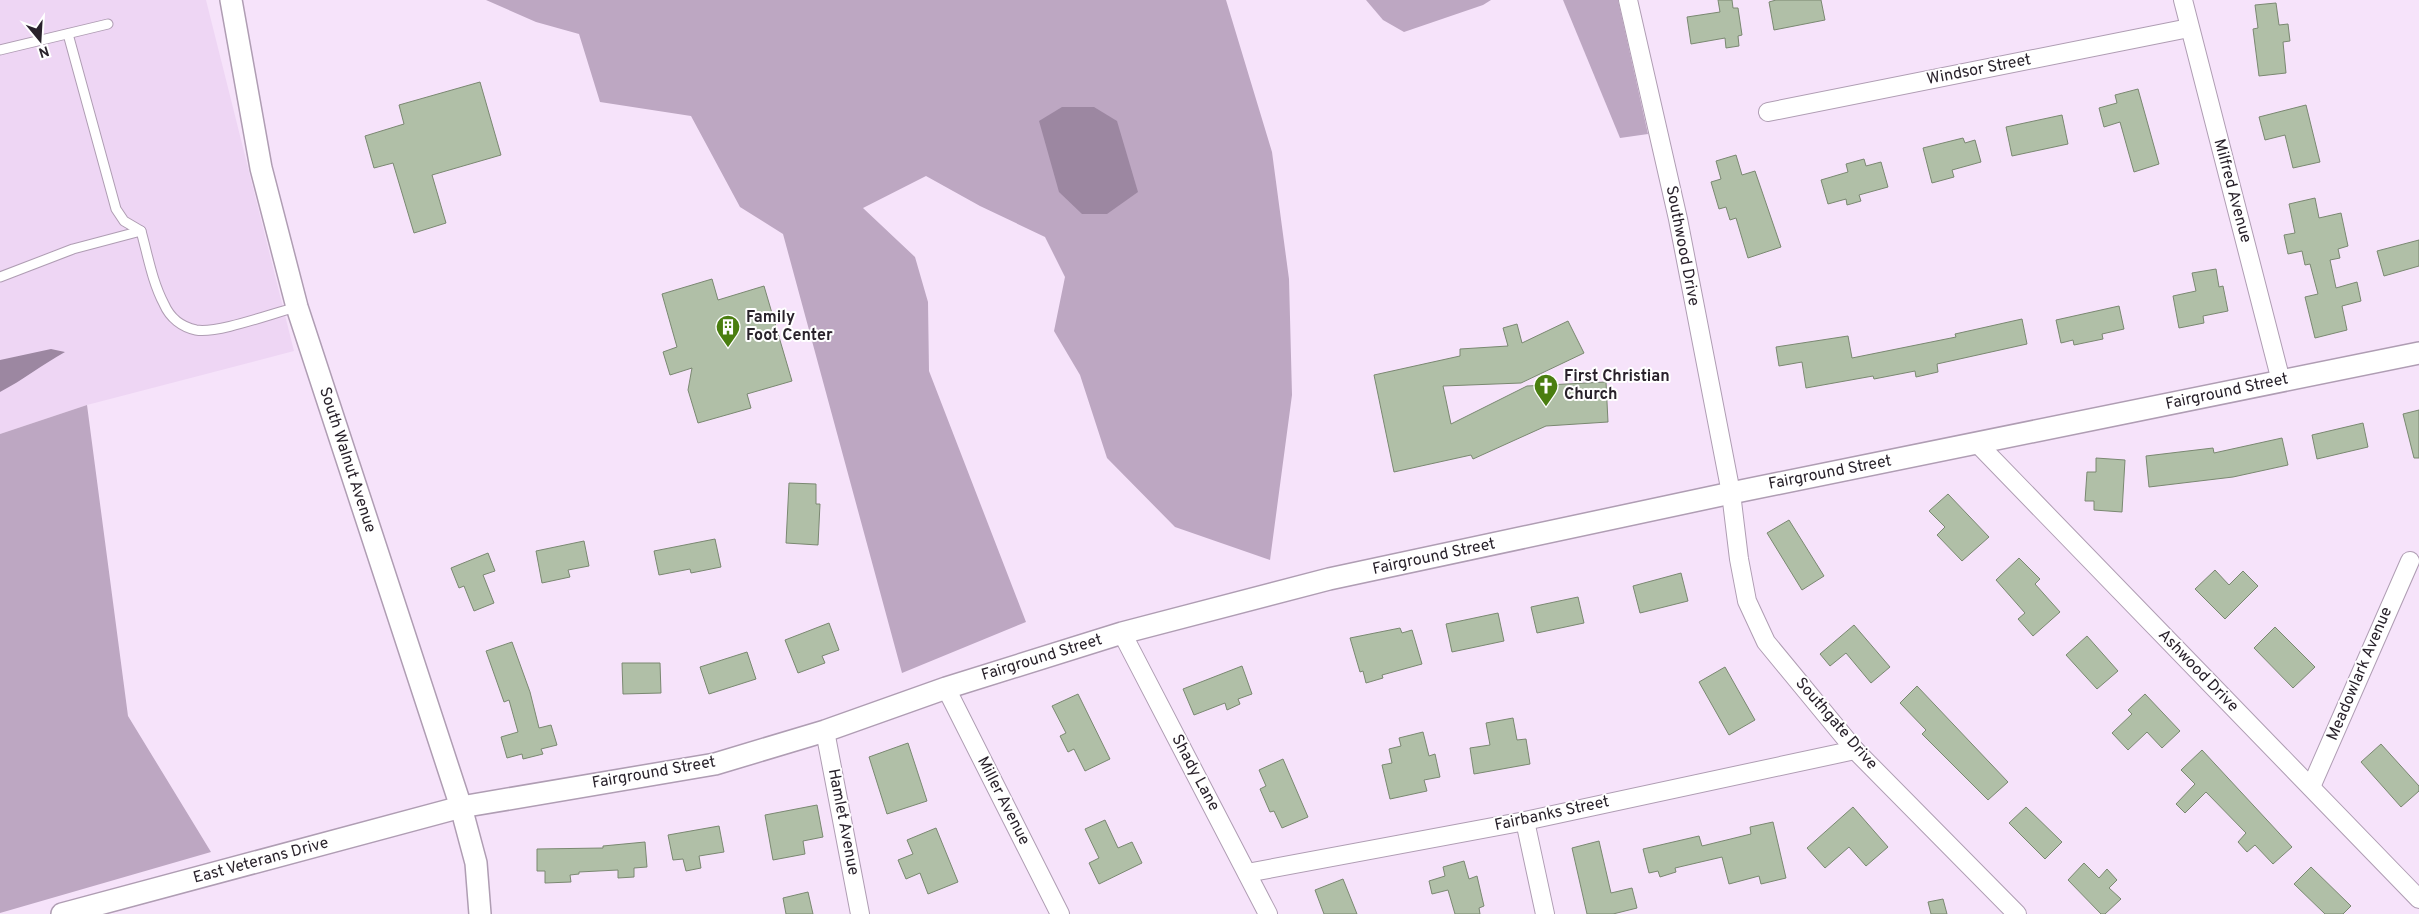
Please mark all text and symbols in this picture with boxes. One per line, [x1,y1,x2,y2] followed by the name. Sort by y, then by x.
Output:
[15,15,65,65] north arrow
[36,41,51,61] text: N
[1925,50,2033,90] street label: Windsor Street
[2209,137,2255,245] street label: Milfred Avenue
[1661,184,1703,308] street label: Southwood Drive
[746,308,833,346] place label: Family Foot Center
[715,314,741,348] building icon: Family Foot Center
[1564,367,1670,405] place label: First Christian Church
[2164,369,2290,415] street label: Fairground Street
[1533,373,1559,407] church icon: First Christian Church
[314,385,380,535] street label: South Walnut Avenue
[1767,451,1893,495] street label: Fairground Street
[1371,534,1497,580] street label: Fairground Street
[2323,604,2397,744] street label: Meadowlark Avenue
[2153,625,2243,717] street label: Ashwood Drive
[979,630,1105,686] street label: Fairground Street
[1791,674,1881,774] street label: Southgate Drive
[1166,731,1224,815] street label: Shady Lane
[591,752,717,794] street label: Fairground Street
[972,753,1034,849] street label: Miller Avenue
[823,767,863,877] street label: Hamlet Avenue
[1493,792,1611,836] street label: Fairbanks Street
[191,833,331,889] street label: East Veterans Drive

